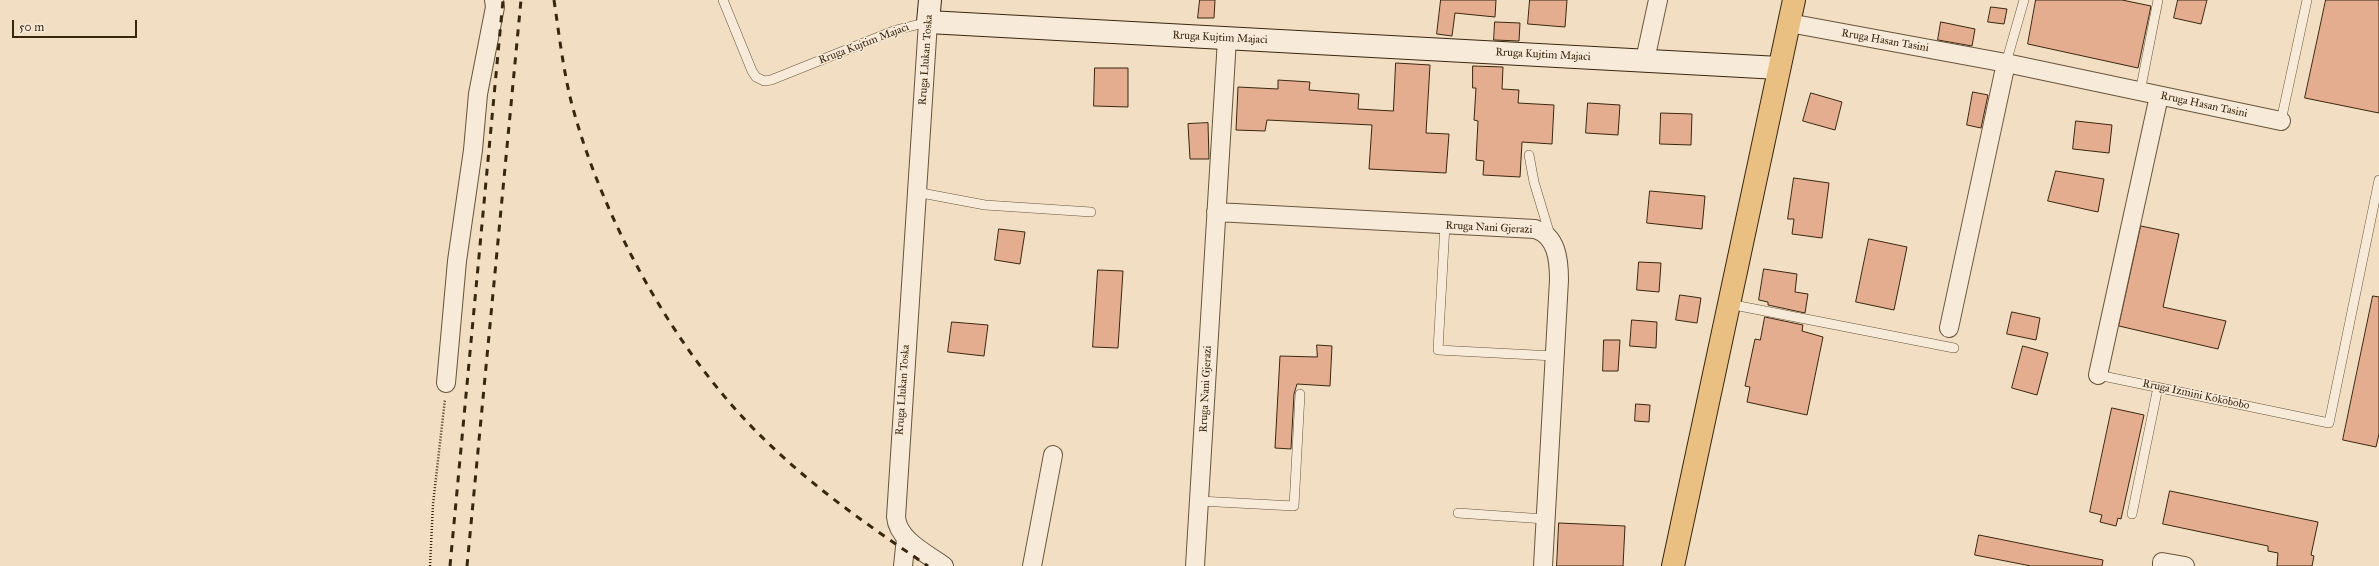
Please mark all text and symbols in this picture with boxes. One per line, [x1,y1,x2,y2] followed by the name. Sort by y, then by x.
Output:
[14,12,139,38] scale bar
[916,14,936,106] street label: Rruga Llukan Toska
[19,20,44,34] text: 50 m
[817,21,911,67] street label: Rruga Kujtim Majaci
[1840,27,1930,55] street label: Rruga Hasan Tasini
[1172,29,1268,47] street label: Rruga Kujtim Majaci
[1495,46,1591,64] street label: Rruga Kujtim Majaci
[2159,89,2249,121] street label: Rruga Hasan Tasini
[1445,219,1533,237] street label: Rruga Nani Gjerazi
[893,344,913,436] street label: Rruga Llukan Toska
[1197,345,1215,433] street label: Rruga Nani Gjerazi
[2141,377,2251,413] street label: Rruga Izmini Kokobobo

